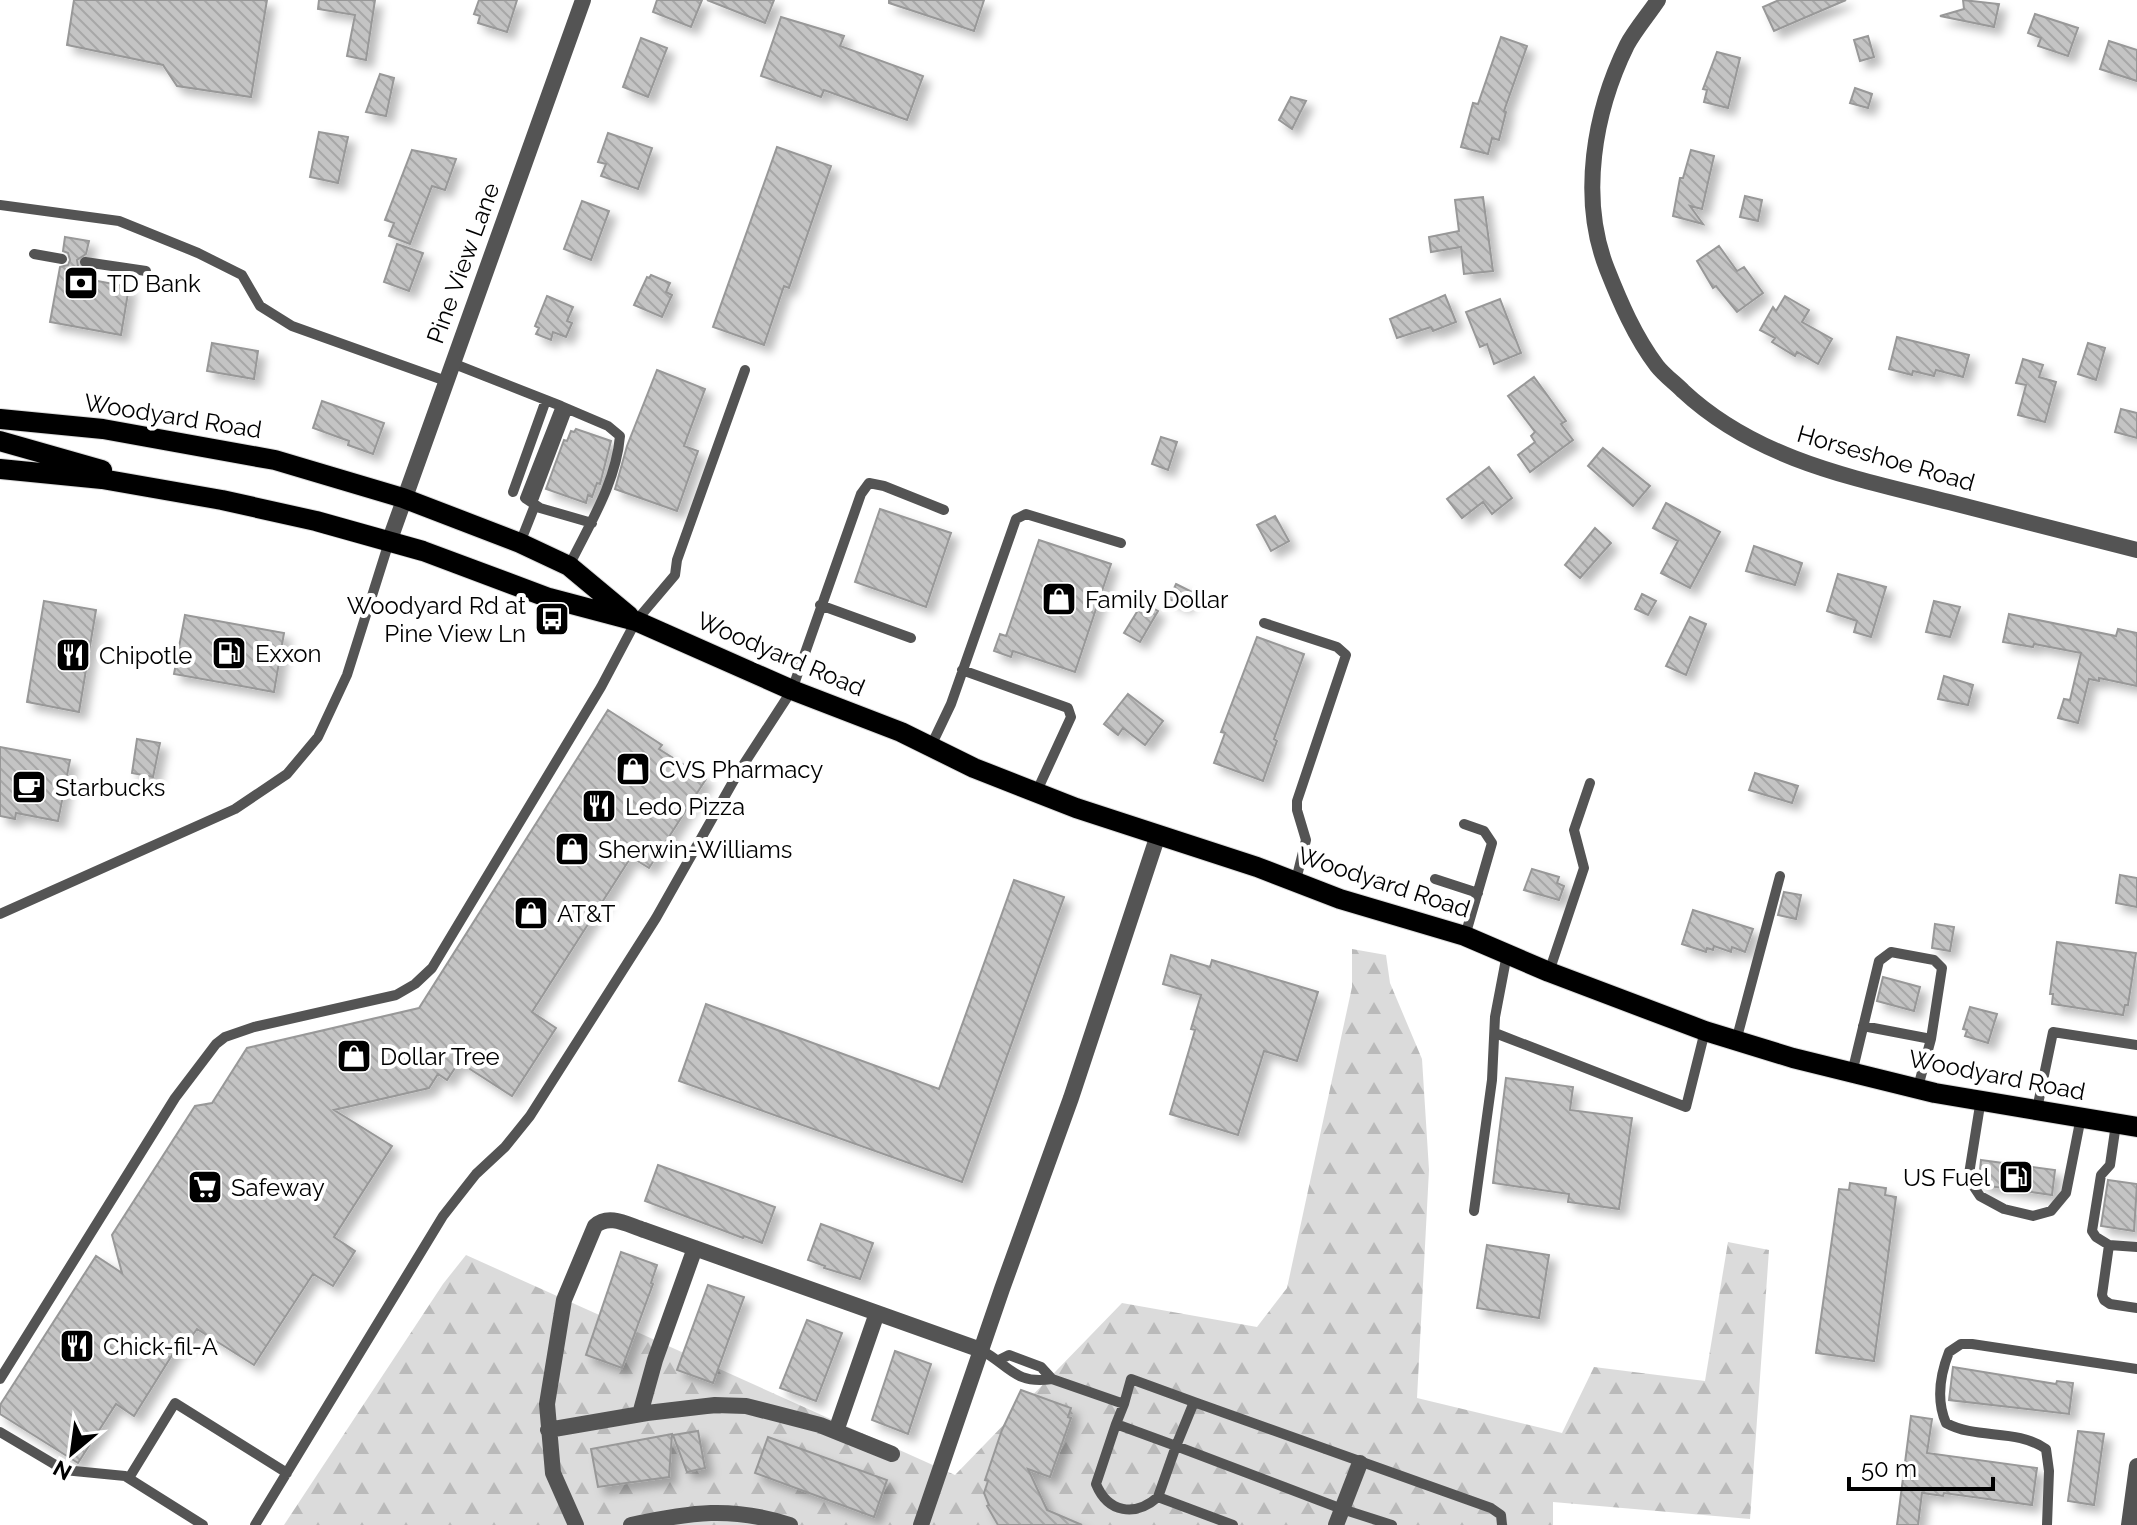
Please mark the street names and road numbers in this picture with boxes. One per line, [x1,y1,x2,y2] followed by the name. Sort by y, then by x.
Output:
[420,179,506,347] street label: Pine View Lane
[82,388,264,444] street label: Woodyard Road
[1794,419,1978,497] street label: Horseshoe Road
[693,606,869,702] street label: Woodyard Road
[1294,840,1474,924] street label: Woodyard Road
[1906,1044,2088,1106] street label: Woodyard Road

